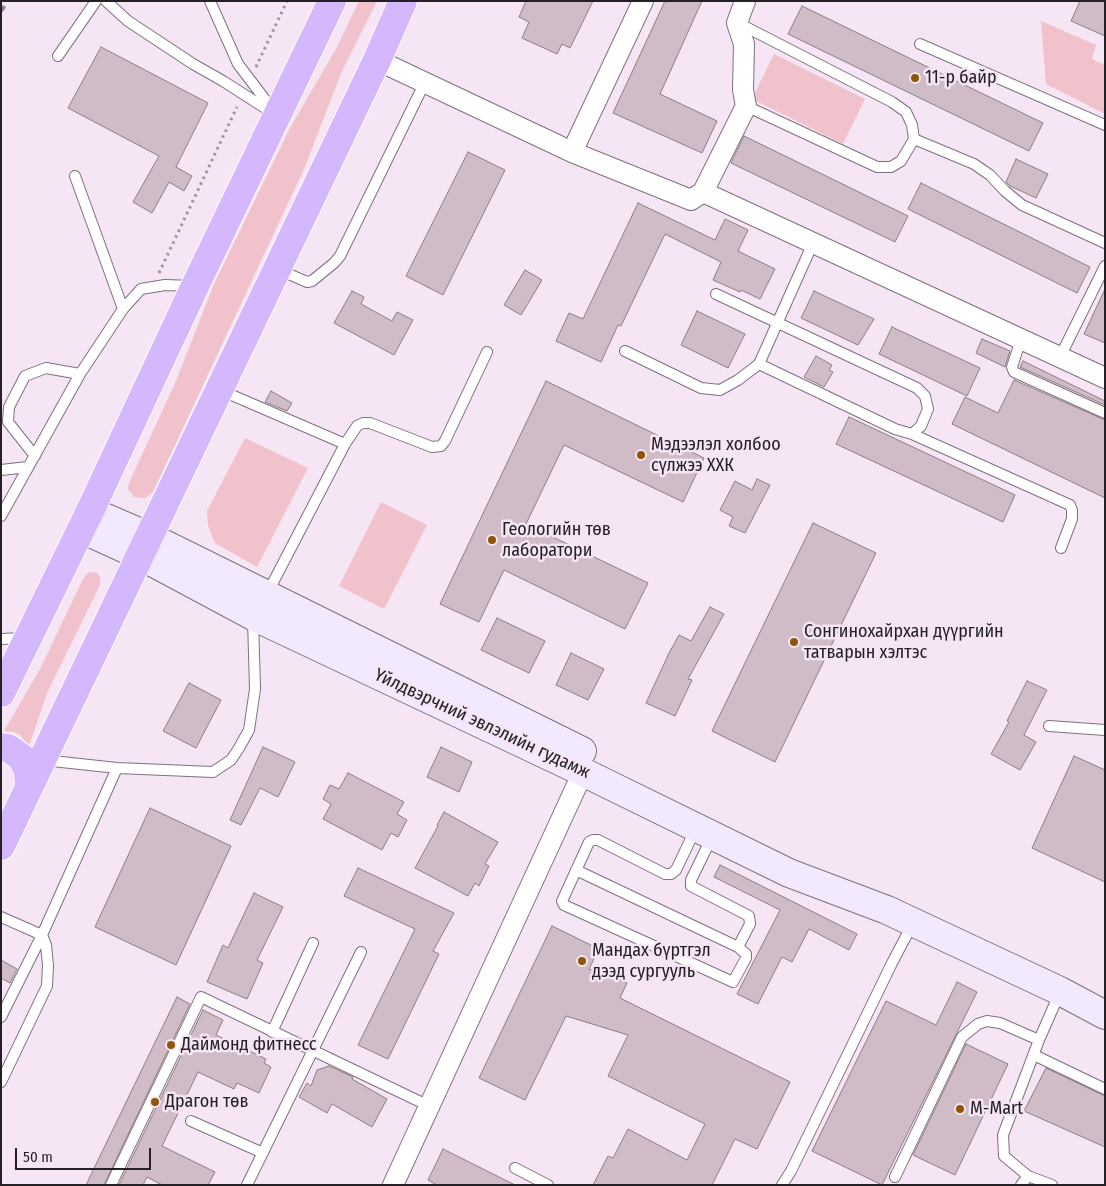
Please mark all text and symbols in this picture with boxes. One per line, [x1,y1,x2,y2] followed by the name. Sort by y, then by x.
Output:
[925,67,996,89] place label: 11-р байр
[909,72,921,84] marker: 11-р байр
[651,434,781,476] place label: Мэдээлэл холбоо сүлжээ ХХК
[635,449,647,461] marker: Мэдээлэл холбоо сүлжээ ХХК
[502,519,611,562] place label: Геологийн төв лаборатори
[486,534,498,546] marker: Геологийн төв лаборатори
[804,621,1004,664] place label: Сонгинохайрхан дүүргийн татварын хэлтэс
[788,636,800,648] marker: Сонгинохайрхан дүүргийн татварын хэлтэс
[371,664,593,784] street label: Үйлдвэрчний эвлэлийн гудамж
[592,940,711,982] place label: Мандах бүртгэл дээд сургууль
[576,955,588,967] marker: Мандах бүртгэл дээд сургууль
[181,1034,317,1056] place label: Даймонд фитнесс
[165,1039,177,1051] marker: Даймонд фитнесс
[165,1091,248,1113] place label: Драгон төв
[149,1096,161,1108] marker: Драгон төв
[970,1098,1023,1120] place label: M-Mart
[954,1103,966,1115] marker: M-Mart
[18,1138,154,1170] scale bar
[23,1148,53,1166] text: 50 m

